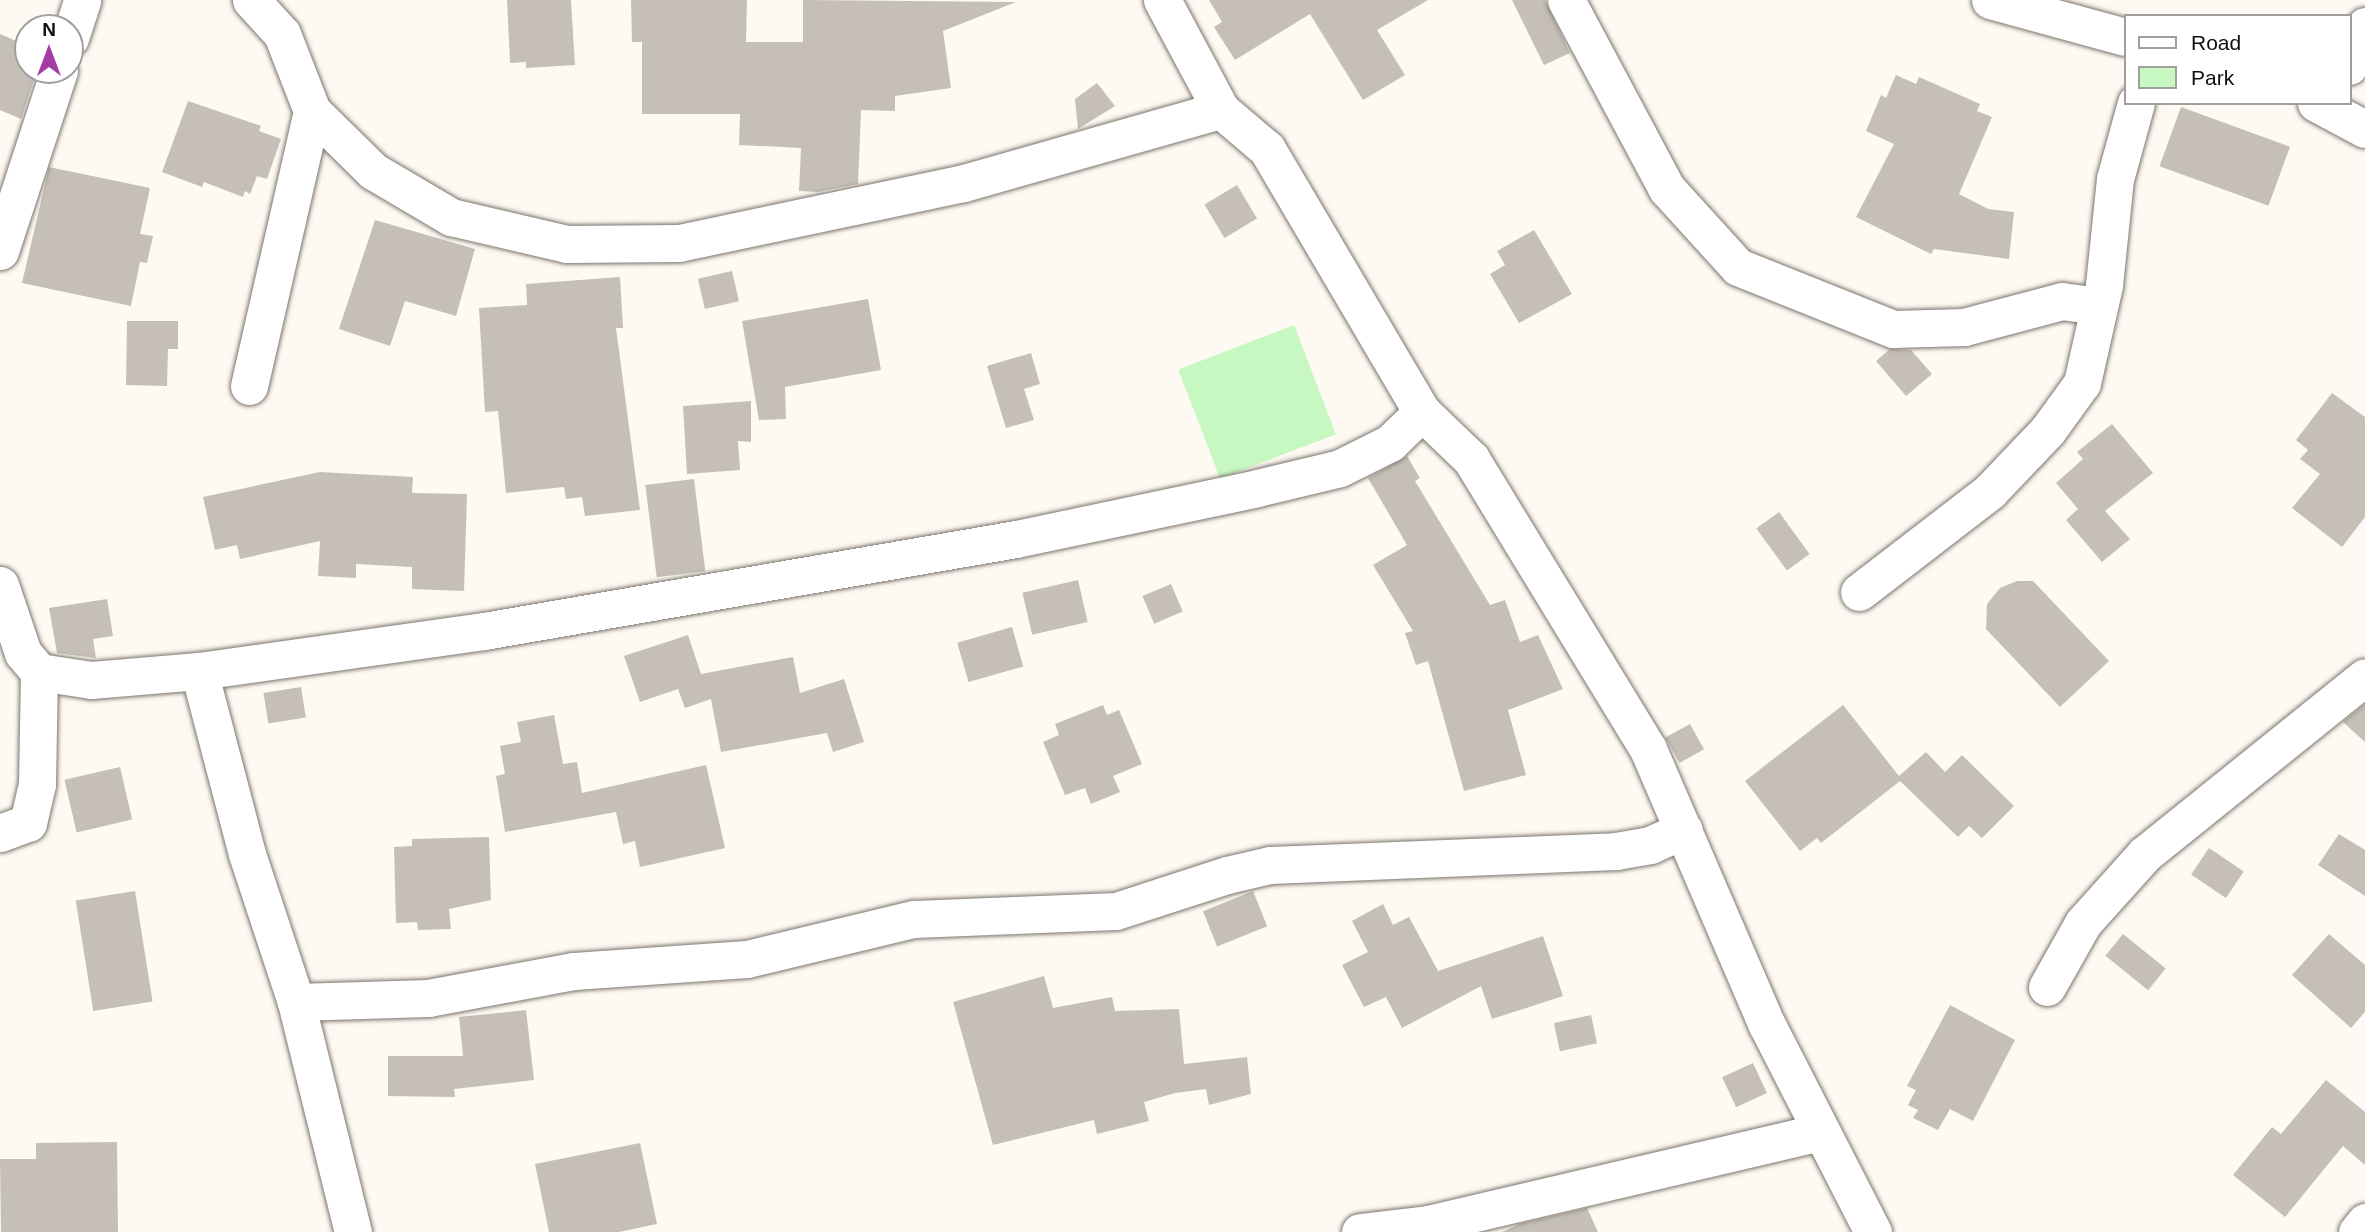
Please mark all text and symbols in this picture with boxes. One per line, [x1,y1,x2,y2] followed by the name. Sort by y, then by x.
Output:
[14,14,84,84] north arrow
[2124,14,2351,105] legend
[42,19,56,40] text: N
[2191,31,2241,54] text: Road
[2191,66,2234,89] text: Park

